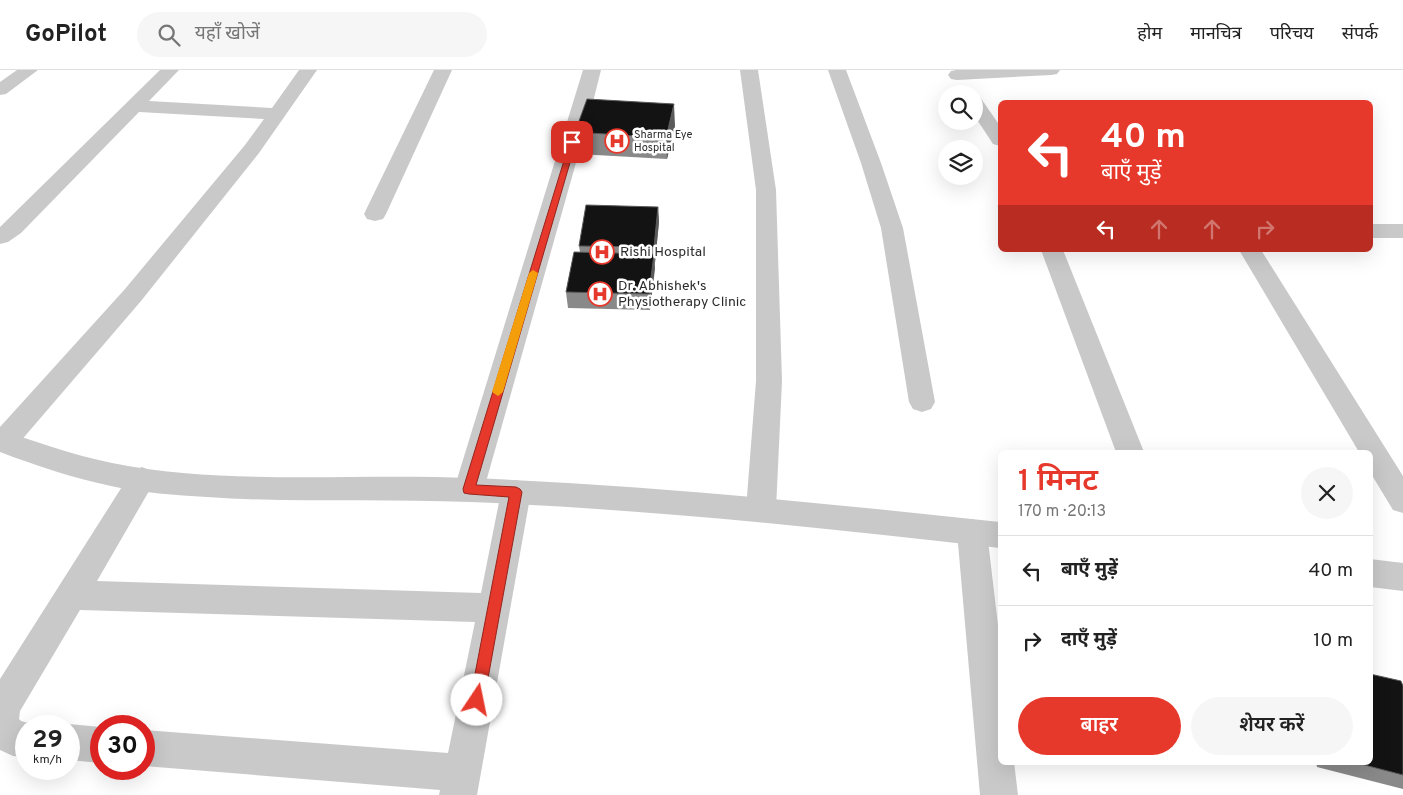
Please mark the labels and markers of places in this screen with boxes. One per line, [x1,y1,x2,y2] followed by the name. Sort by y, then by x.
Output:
[551,121,593,163] pin
[604,128,630,154] hospital icon: Sharma Eye Hospital
[634,128,693,155] place label: Sharma Eye Hospital
[589,239,615,265] hospital icon: Rishi Hospital
[620,244,706,261] place label: Rishi Hospital
[618,278,746,311] place label: Dr. Abhishek's Physiotherapy Clinic
[587,281,613,307] hospital icon: Dr. Abhishek's Physiotherapy Clinic

